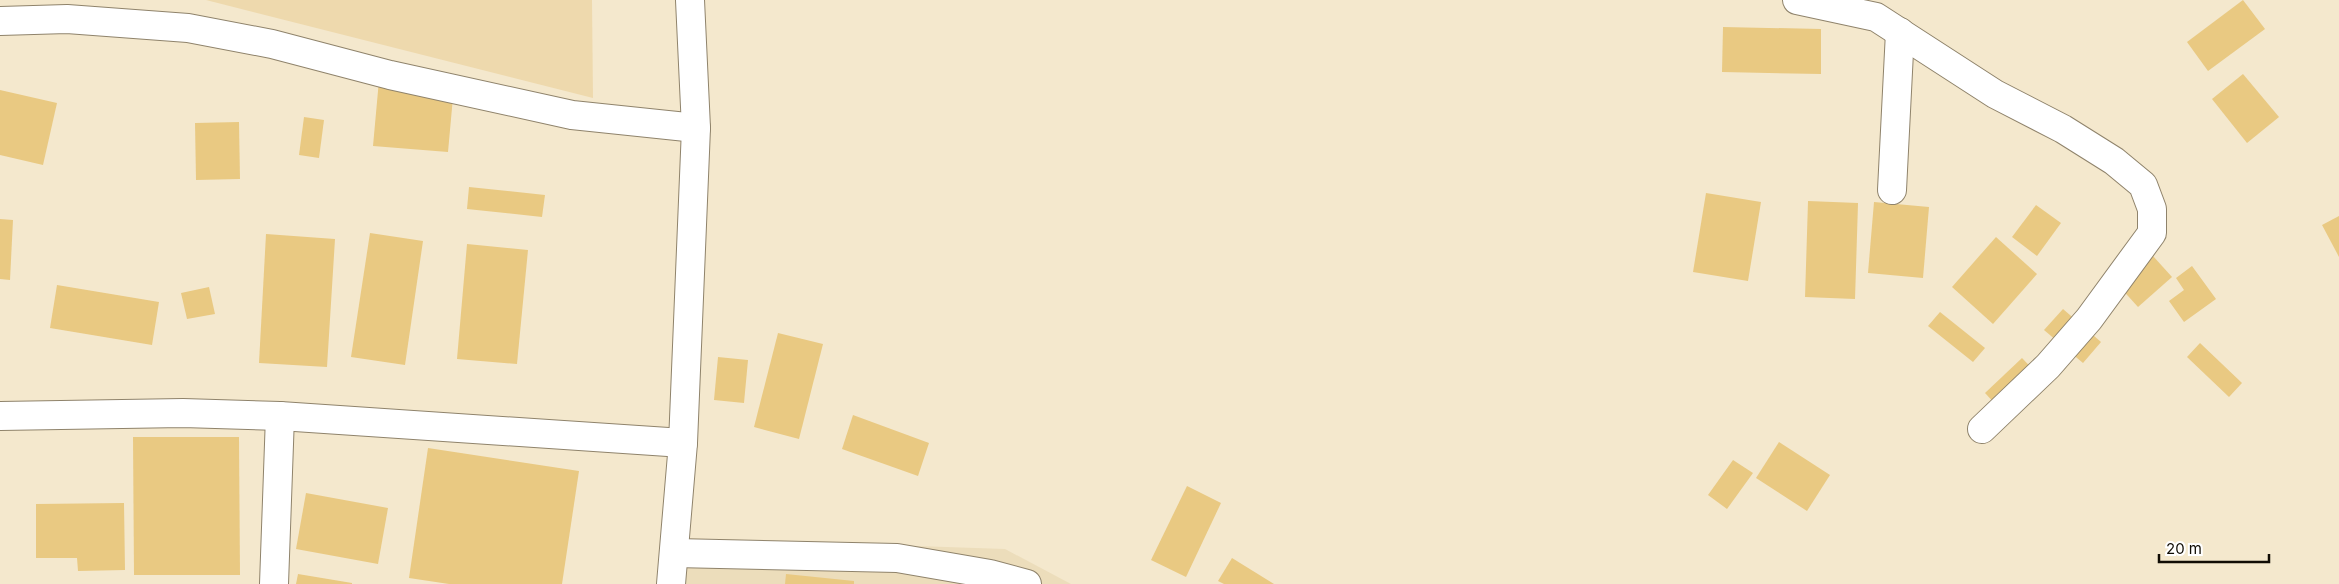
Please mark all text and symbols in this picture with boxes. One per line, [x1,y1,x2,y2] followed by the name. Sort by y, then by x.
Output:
[2159,532,2269,564] scale bar
[2166,539,2202,558] text: 20 m

